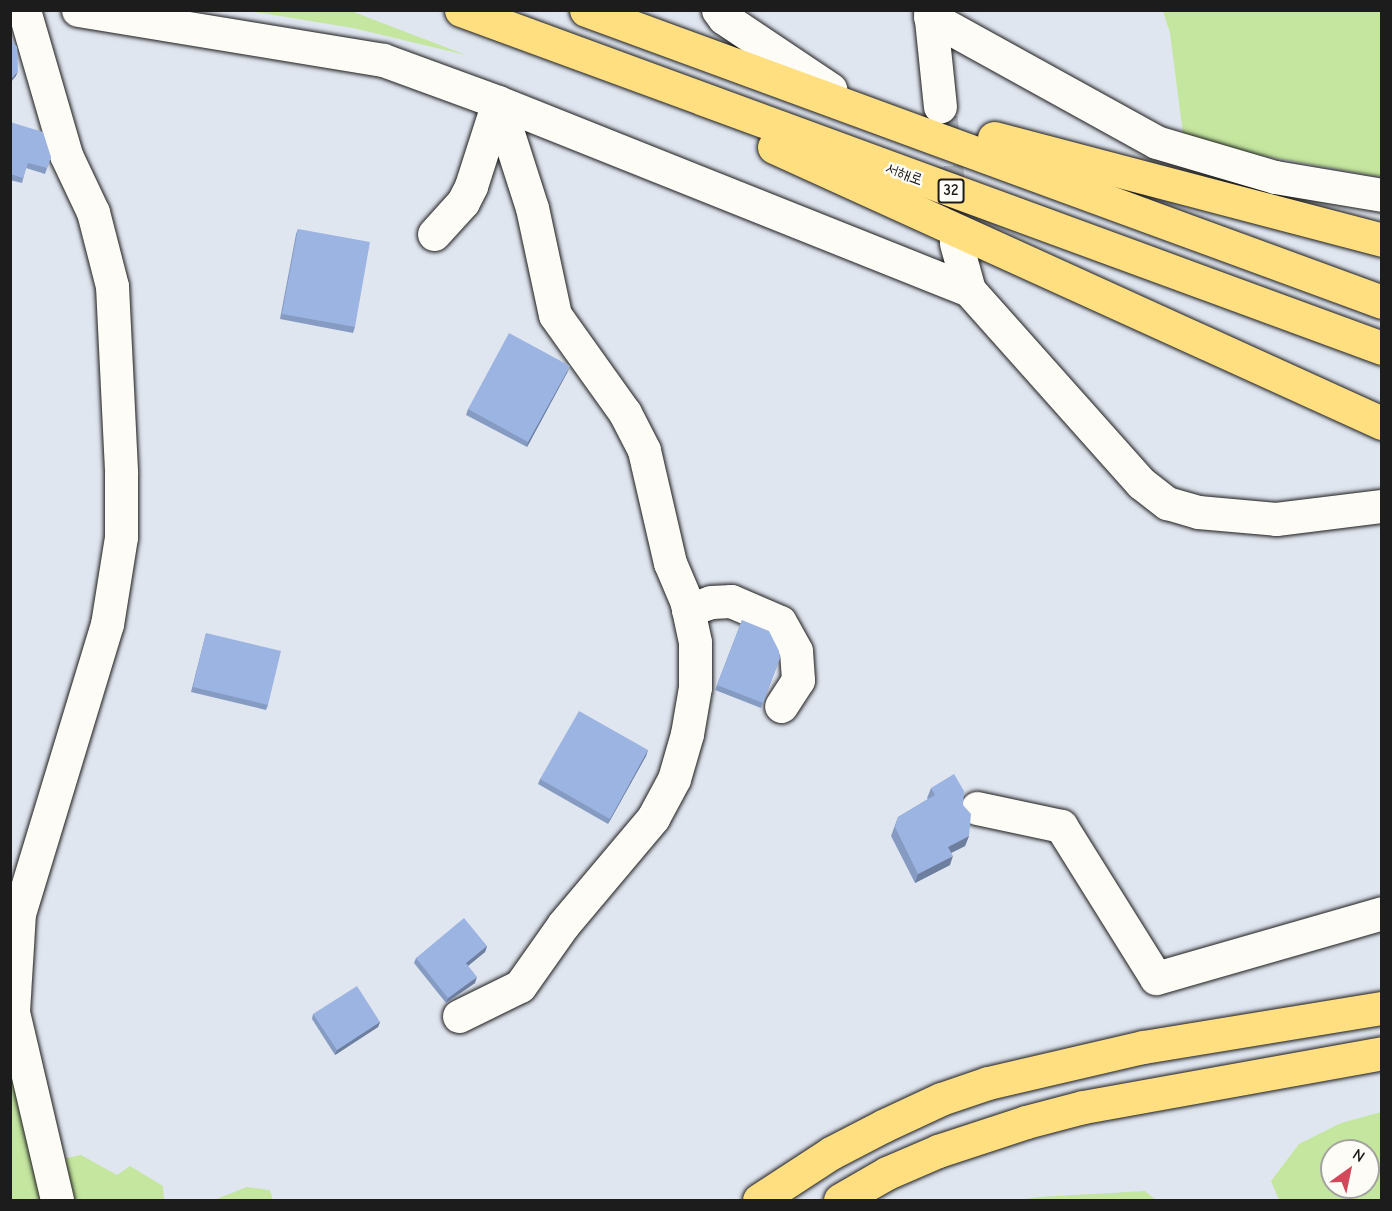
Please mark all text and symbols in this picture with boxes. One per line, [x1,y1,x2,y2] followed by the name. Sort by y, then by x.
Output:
[883,158,925,190] street label: 서해로
[938,179,964,203] road number: 32
[1320,1139,1380,1199] north arrow
[1349,1145,1368,1166] text: N

